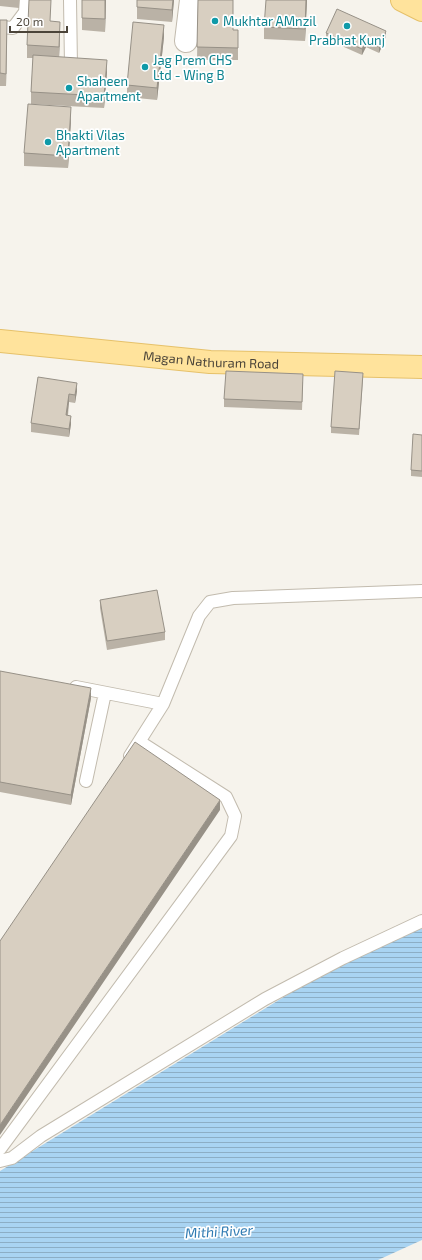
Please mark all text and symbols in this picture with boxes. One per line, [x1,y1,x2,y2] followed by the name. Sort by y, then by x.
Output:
[10,8,67,34] scale bar
[223,13,316,29] place label: Mukhtar AMnzil
[16,14,43,28] text: 20 m
[210,16,220,26] marker: Mukhtar AMnzil
[342,21,352,31] marker: Prabhat Kunj
[309,32,385,48] place label: Prabhat Kunj
[153,52,232,83] place label: Jag Prem CHS Ltd - Wing B
[140,62,150,72] marker: Jag Prem CHS Ltd - Wing B
[77,73,141,104] place label: Shaheen Apartment
[64,83,74,93] marker: Shaheen Apartment
[56,127,125,158] place label: Bhakti Vilas Apartment
[43,137,53,147] marker: Bhakti Vilas Apartment
[142,347,279,372] street label: Magan Nathuram Road
[184,1221,254,1241] water label: Mithi River

